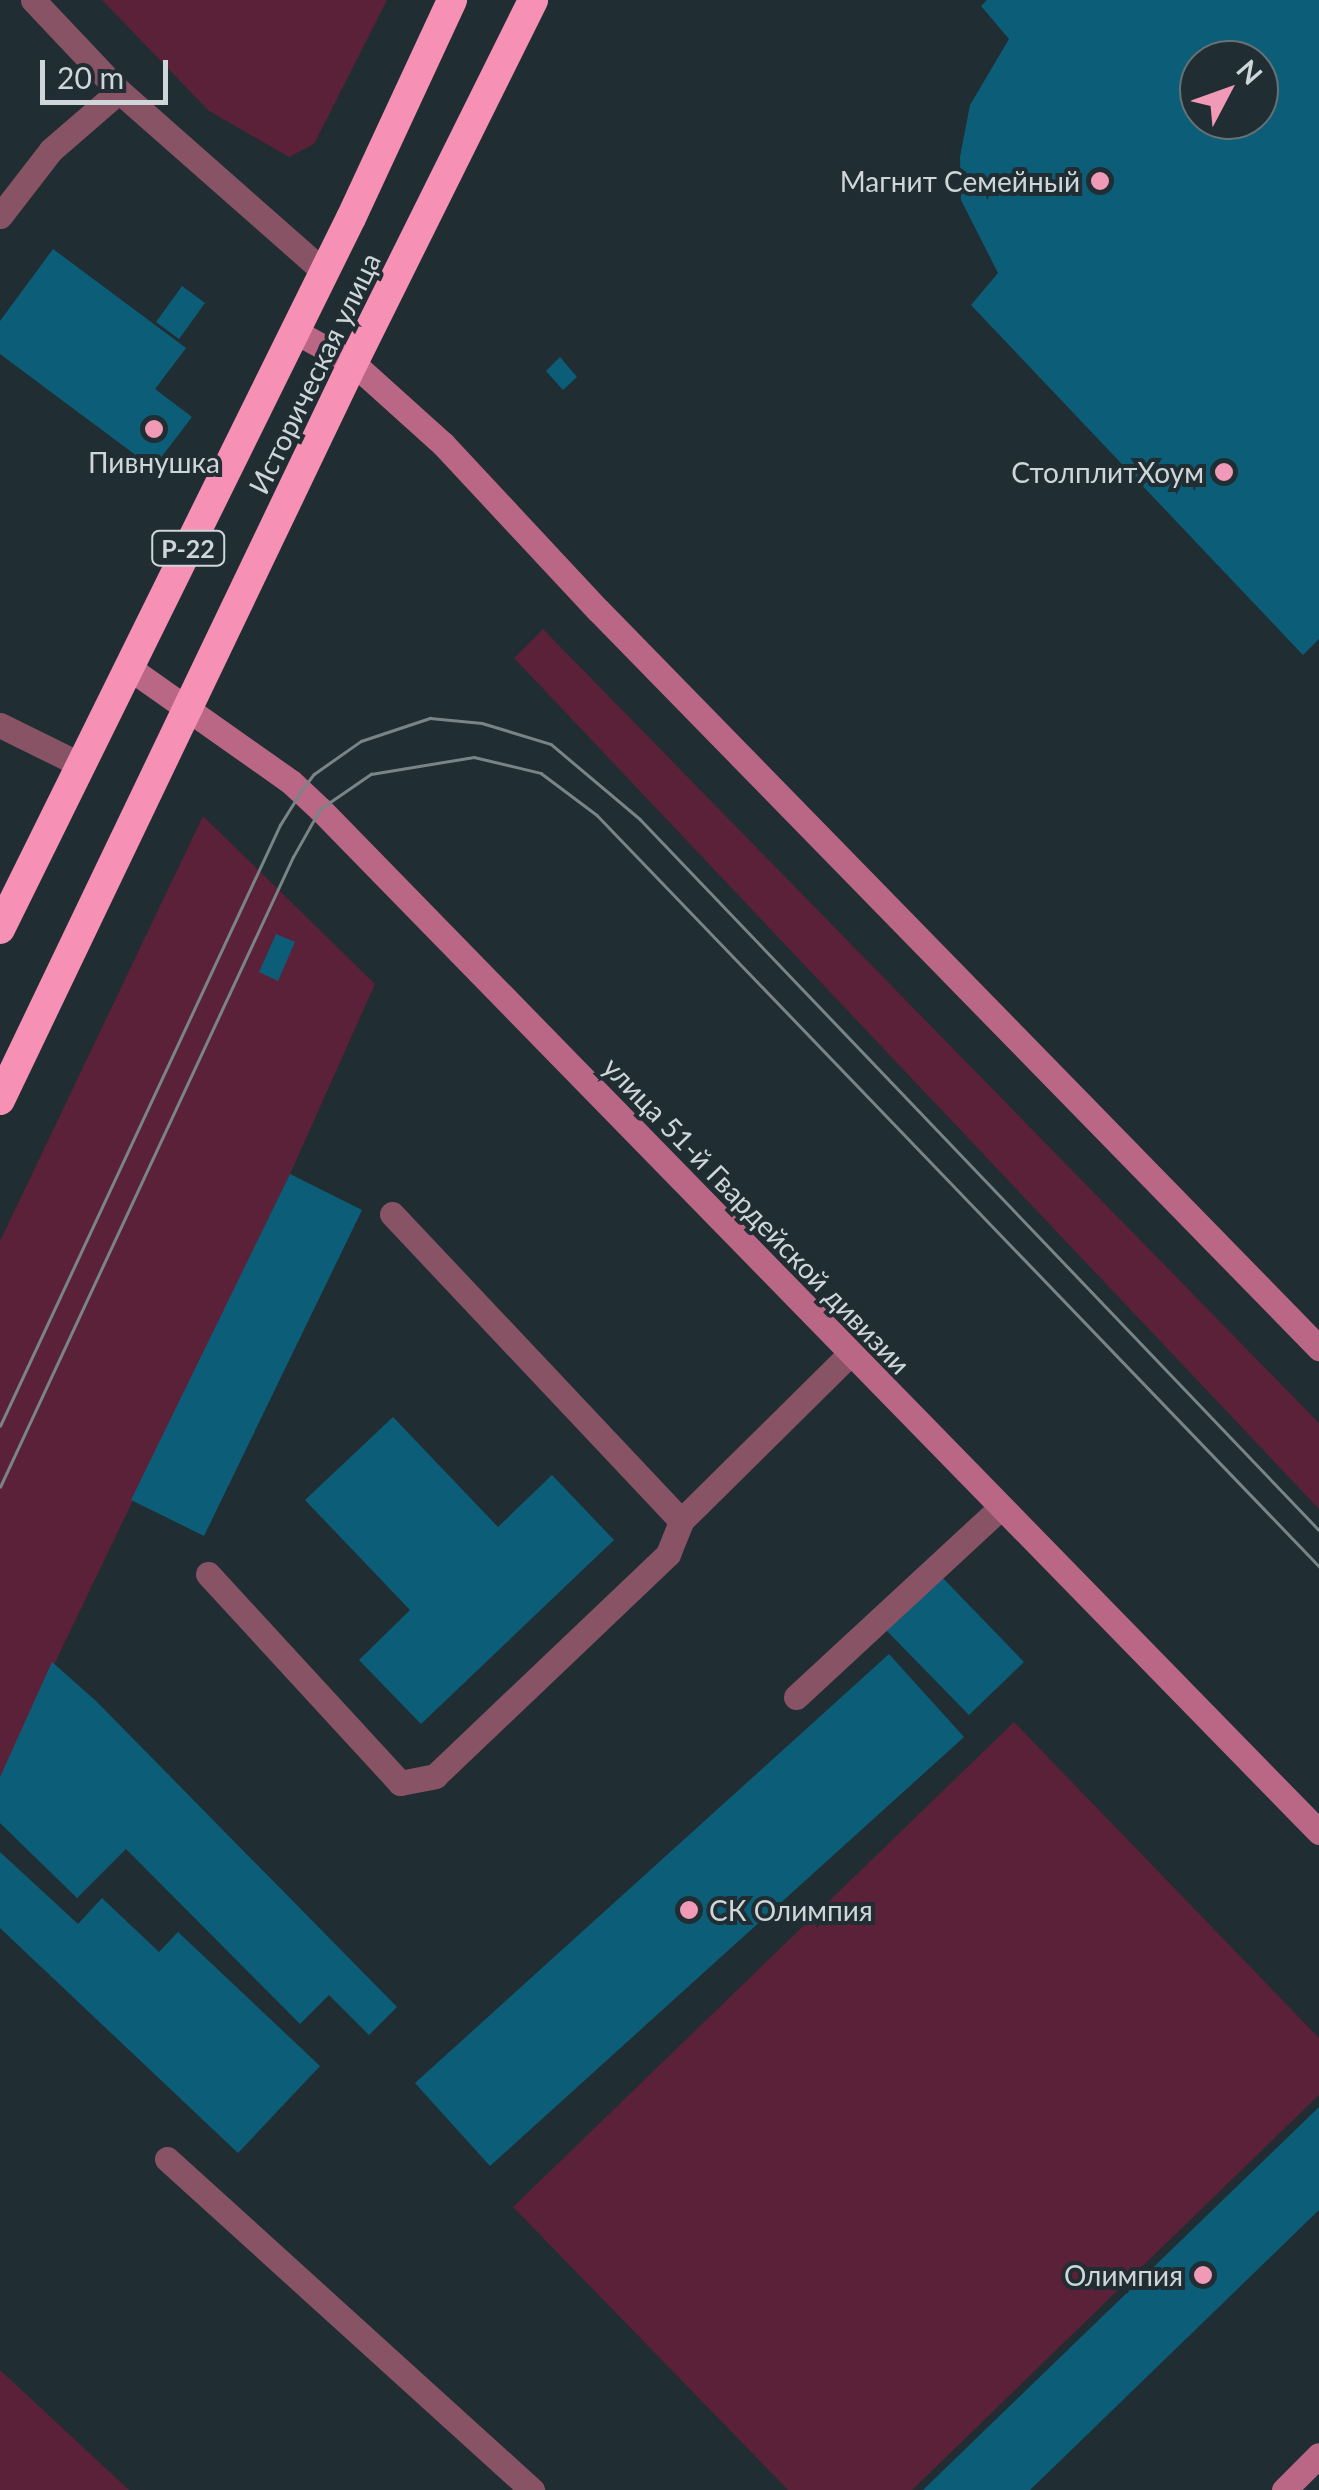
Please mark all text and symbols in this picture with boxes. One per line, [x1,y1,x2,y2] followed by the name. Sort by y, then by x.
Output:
[45,40,172,102] scale bar
[1179,40,1279,140] north arrow
[1230,52,1270,91] text: N
[57,59,124,95] text: 20 m
[840,164,1080,198] place label: Магнит Семейный
[1089,170,1111,192] marker: Магнит Семейный
[241,247,387,499] street label: Историческая улица
[143,418,165,440] marker: Пивнушка
[88,445,220,479] place label: Пивнушка
[1011,455,1204,489] place label: СтолплитХоум
[1213,461,1235,483] marker: СтолплитХоум
[150,528,226,568] road number: Р-22
[597,1050,917,1380] street label: улица 51-й Гвардейской дивизии
[709,1893,873,1927] place label: СК Олимпия
[678,1899,700,1921] marker: СК Олимпия
[1064,2258,1183,2292] place label: Олимпия
[1192,2264,1214,2286] marker: Олимпия

